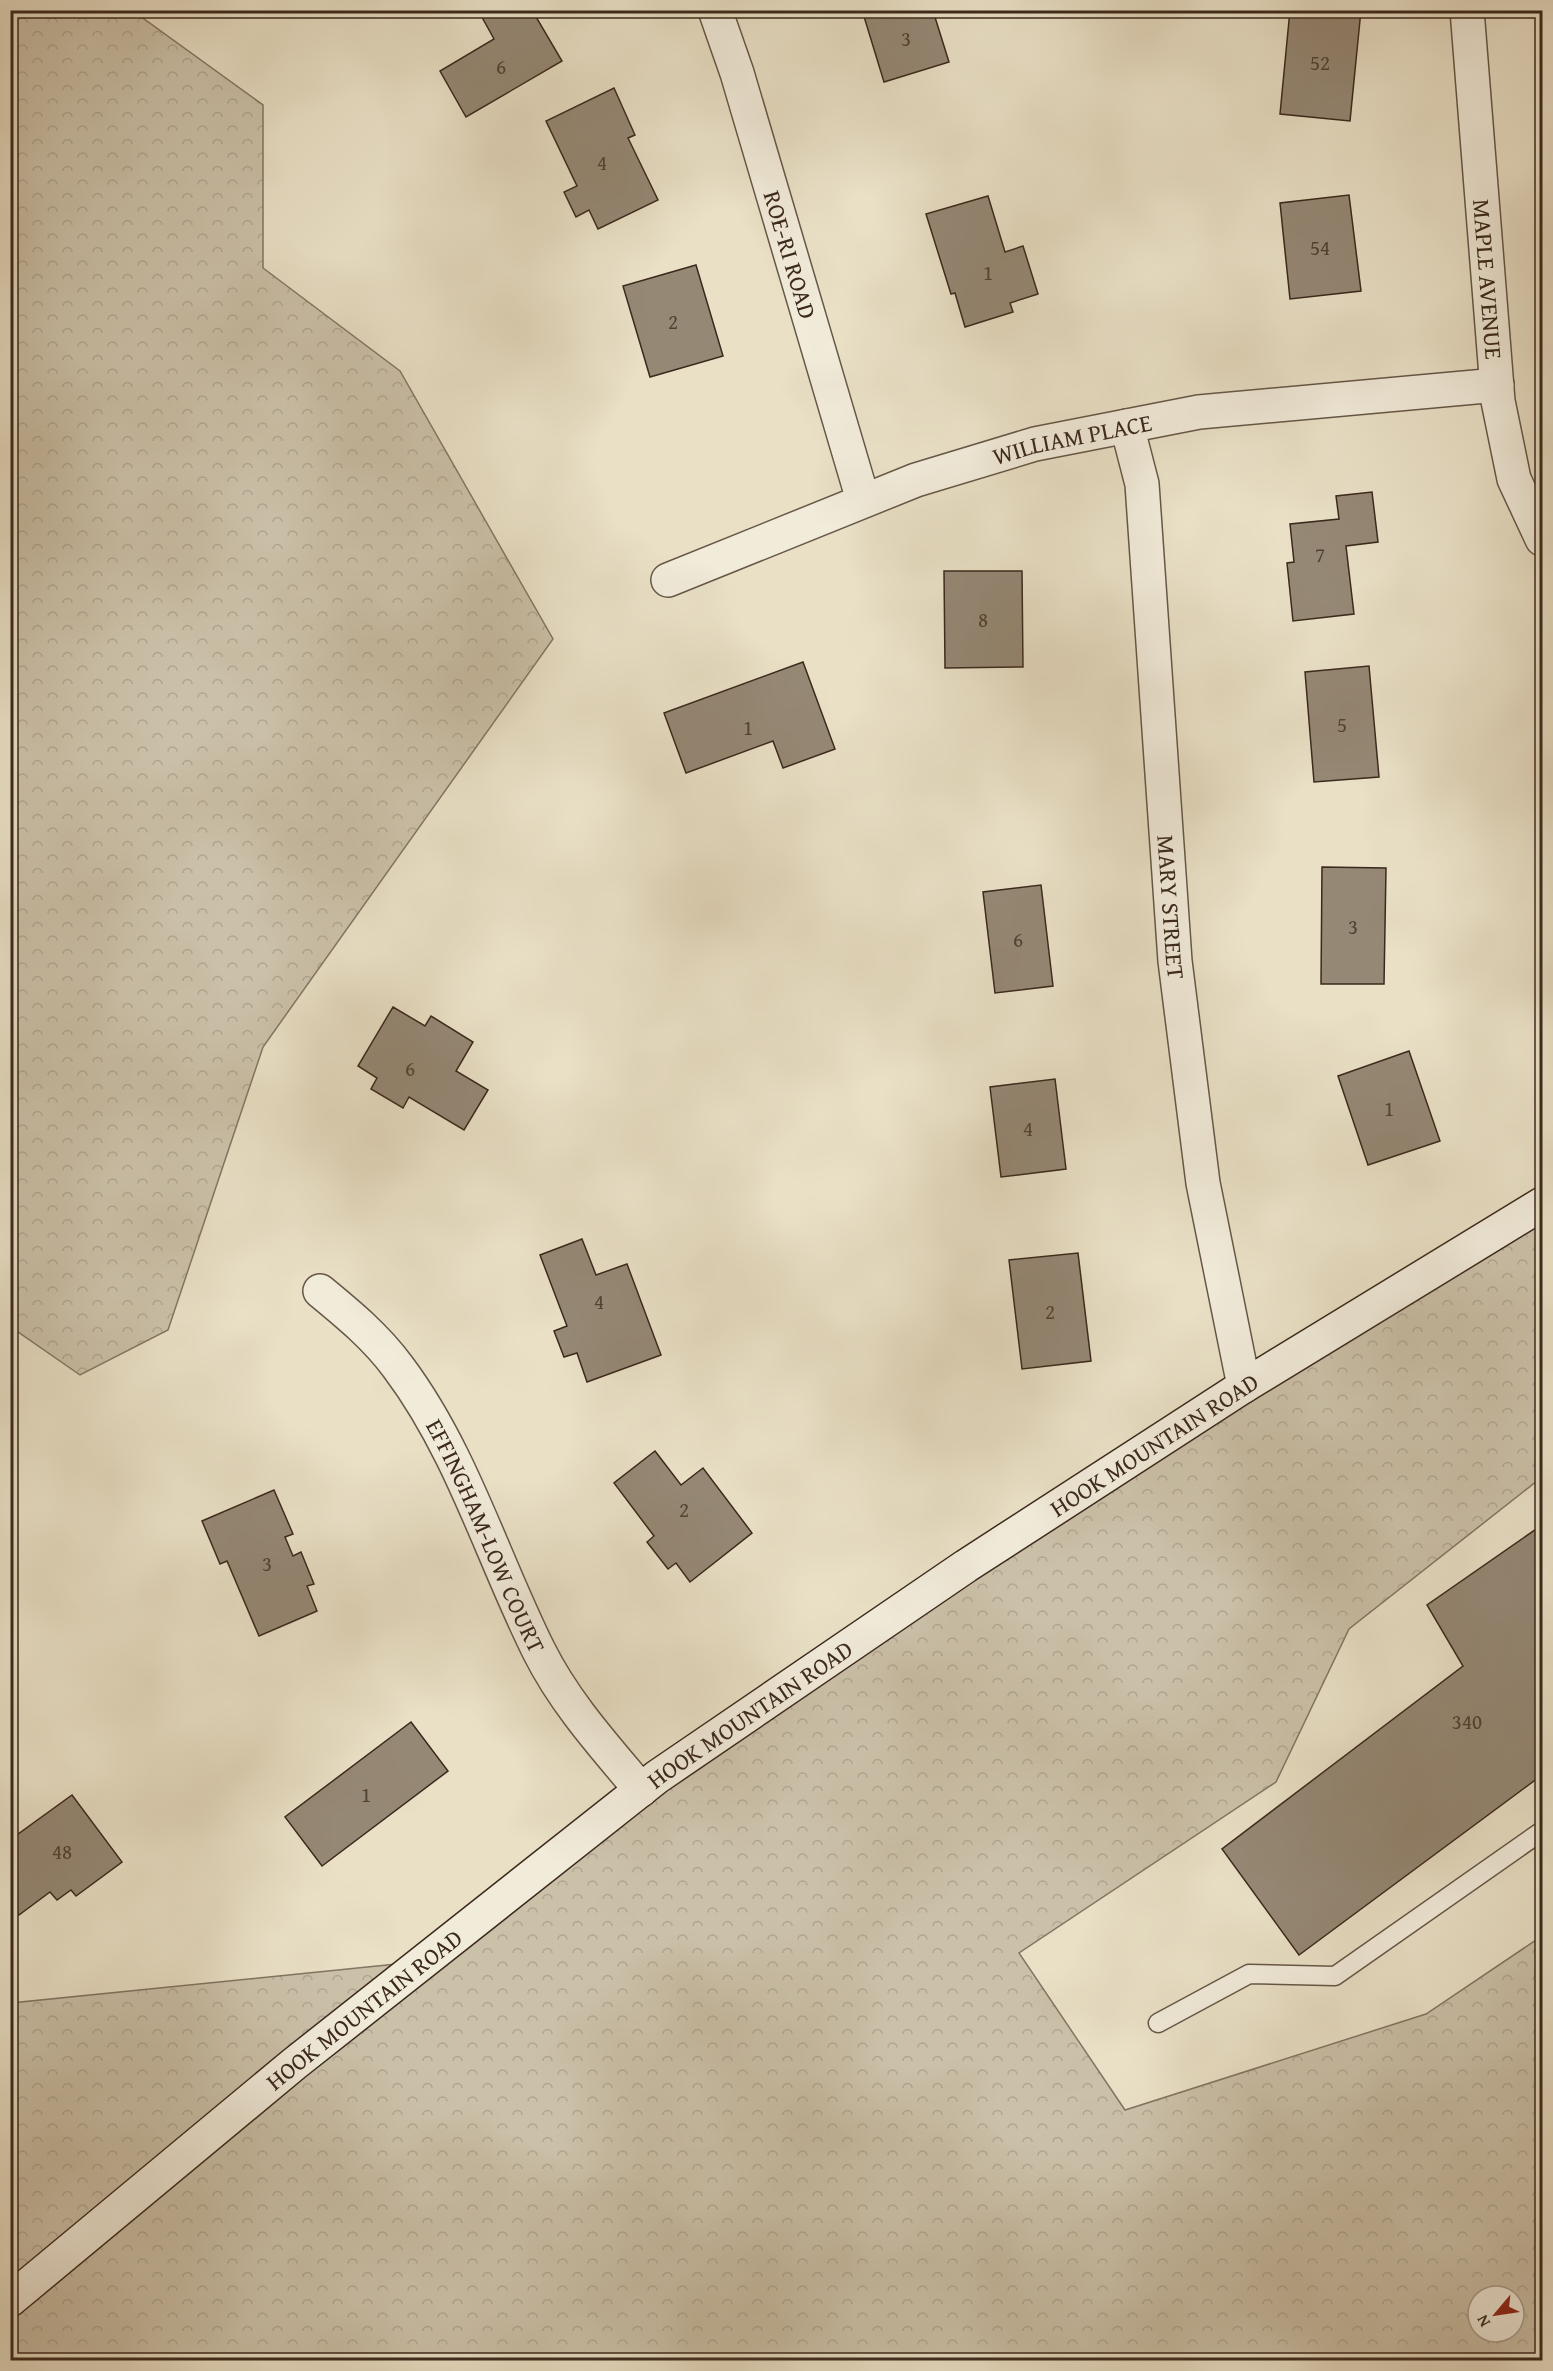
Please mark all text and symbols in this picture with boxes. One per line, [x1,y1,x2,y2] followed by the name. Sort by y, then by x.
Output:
[901,23,911,54] house number: 3
[1310,47,1330,78] house number: 52
[496,51,506,82] house number: 6
[597,147,607,178] house number: 4
[755,186,826,323] street label: ROE-RI ROAD
[1465,198,1512,361] street label: MAPLE AVENUE
[1310,232,1330,263] house number: 54
[983,257,993,288] house number: 1
[668,306,678,337] house number: 2
[988,404,1155,473] street label: WILLIAM PLACE
[1315,539,1325,570] house number: 7
[978,604,988,635] house number: 8
[1337,709,1347,740] house number: 5
[743,712,753,743] house number: 1
[1149,834,1195,981] street label: MARY STREET
[1348,911,1358,942] house number: 3
[1013,924,1023,955] house number: 6
[405,1053,415,1084] house number: 6
[1384,1093,1394,1124] house number: 1
[1023,1113,1033,1144] house number: 4
[594,1286,604,1317] house number: 4
[1045,1296,1055,1327] house number: 2
[1043,1364,1265,1525] street label: HOOK MOUNTAIN ROAD
[418,1412,555,1659] street label: EFFINGHAM-LOW COURT
[679,1494,689,1525] house number: 2
[262,1548,272,1579] house number: 3
[639,1631,859,1796] street label: HOOK MOUNTAIN ROAD
[1452,1706,1482,1737] house number: 340
[361,1779,371,1810] house number: 1
[52,1836,72,1867] house number: 48
[258,1920,469,2098] street label: HOOK MOUNTAIN ROAD
[1466,2284,1526,2344] north arrow
[1470,2311,1496,2332] text: N

